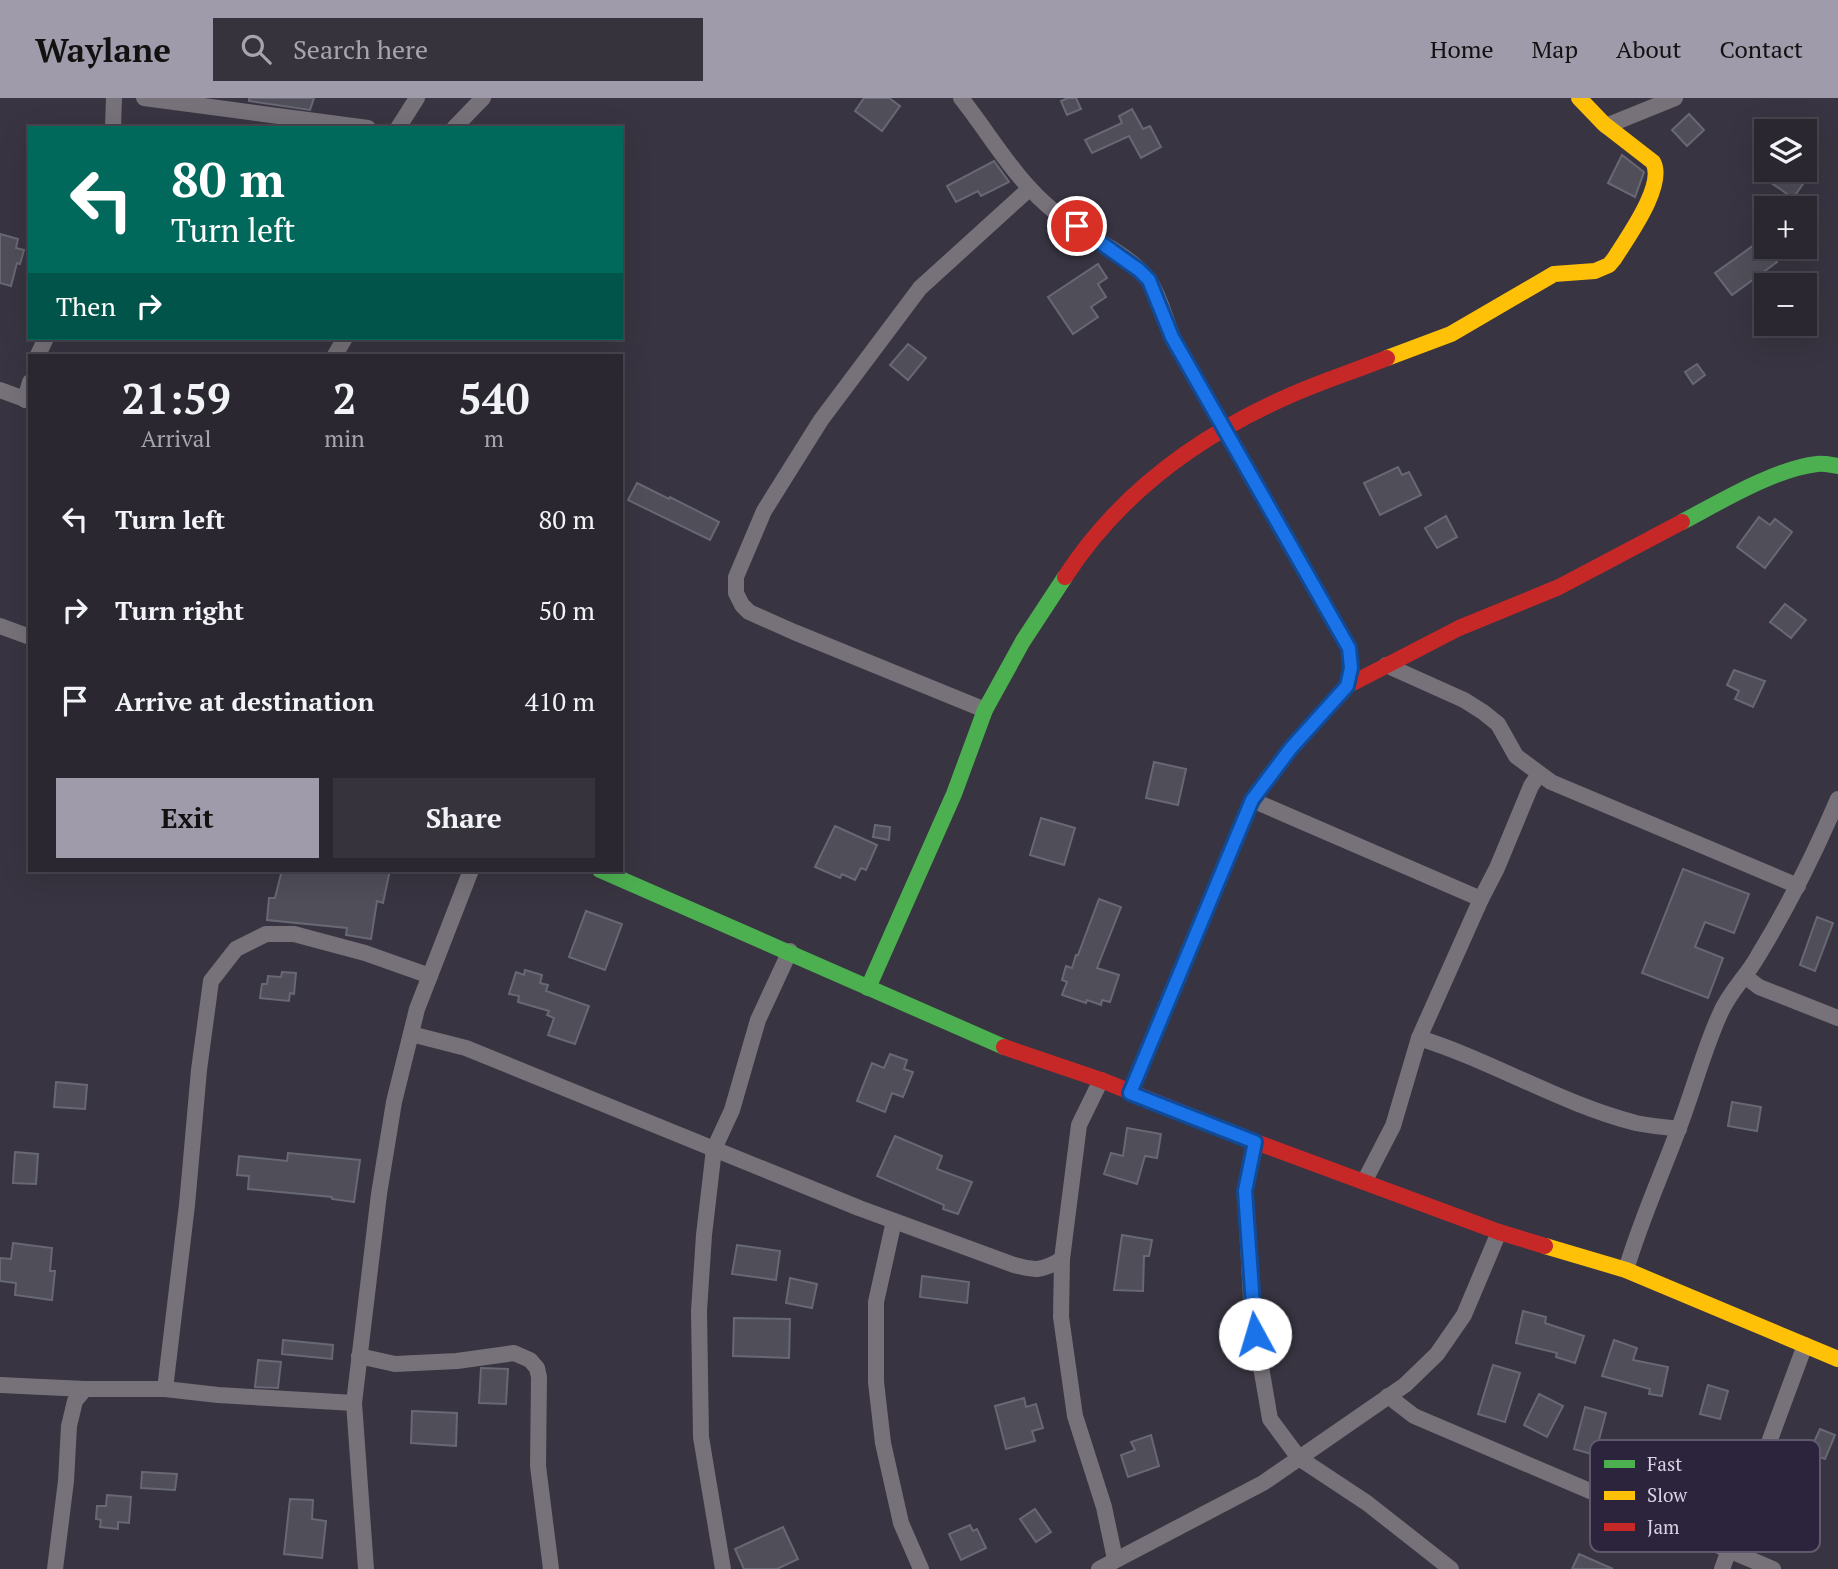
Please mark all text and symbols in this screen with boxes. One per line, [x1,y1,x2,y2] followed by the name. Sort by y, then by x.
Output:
[213,18,703,81] search box
[35,28,171,71] text: Waylane
[237,30,275,68] icon: search
[293,32,428,66] text: Search here
[1430,33,1494,65] text: Home
[1532,33,1578,65] text: Map
[1616,33,1682,65] text: About
[1720,33,1803,65] text: Contact
[1754,119,1817,336] map controls
[1754,119,1817,182] button: layers
[171,146,285,211] text: 80 m
[56,154,147,245] icon: left
[1047,196,1107,256] pin
[1754,196,1817,259] button: +
[1058,207,1096,245] icon: arrive
[171,209,295,251] text: Turn left
[1754,273,1817,336] button: −
[130,287,168,325] icon: right
[56,289,116,323] text: Then
[122,370,231,426] text: 21:59
[333,370,356,426] text: 2
[458,370,529,426] text: 540
[141,423,211,454] text: Arrival
[324,423,365,454] text: min
[484,423,504,454] text: m
[56,500,94,538] icon: left
[115,502,225,536] text: Turn left
[539,502,595,536] text: 80 m
[56,591,94,629] icon: right
[115,593,244,627] text: Turn right
[539,593,595,627] text: 50 m
[56,682,94,720] icon: arrive
[115,684,374,718] text: Arrive at destination
[525,684,595,718] text: 410 m
[56,778,319,858] button: Exit
[333,778,595,858] button: Share
[1218,1297,1292,1371] position arrow
[1590,1440,1820,1552] legend
[1647,1451,1682,1476] text: Fast
[1647,1482,1688,1507] text: Slow
[1647,1514,1680,1539] text: Jam

